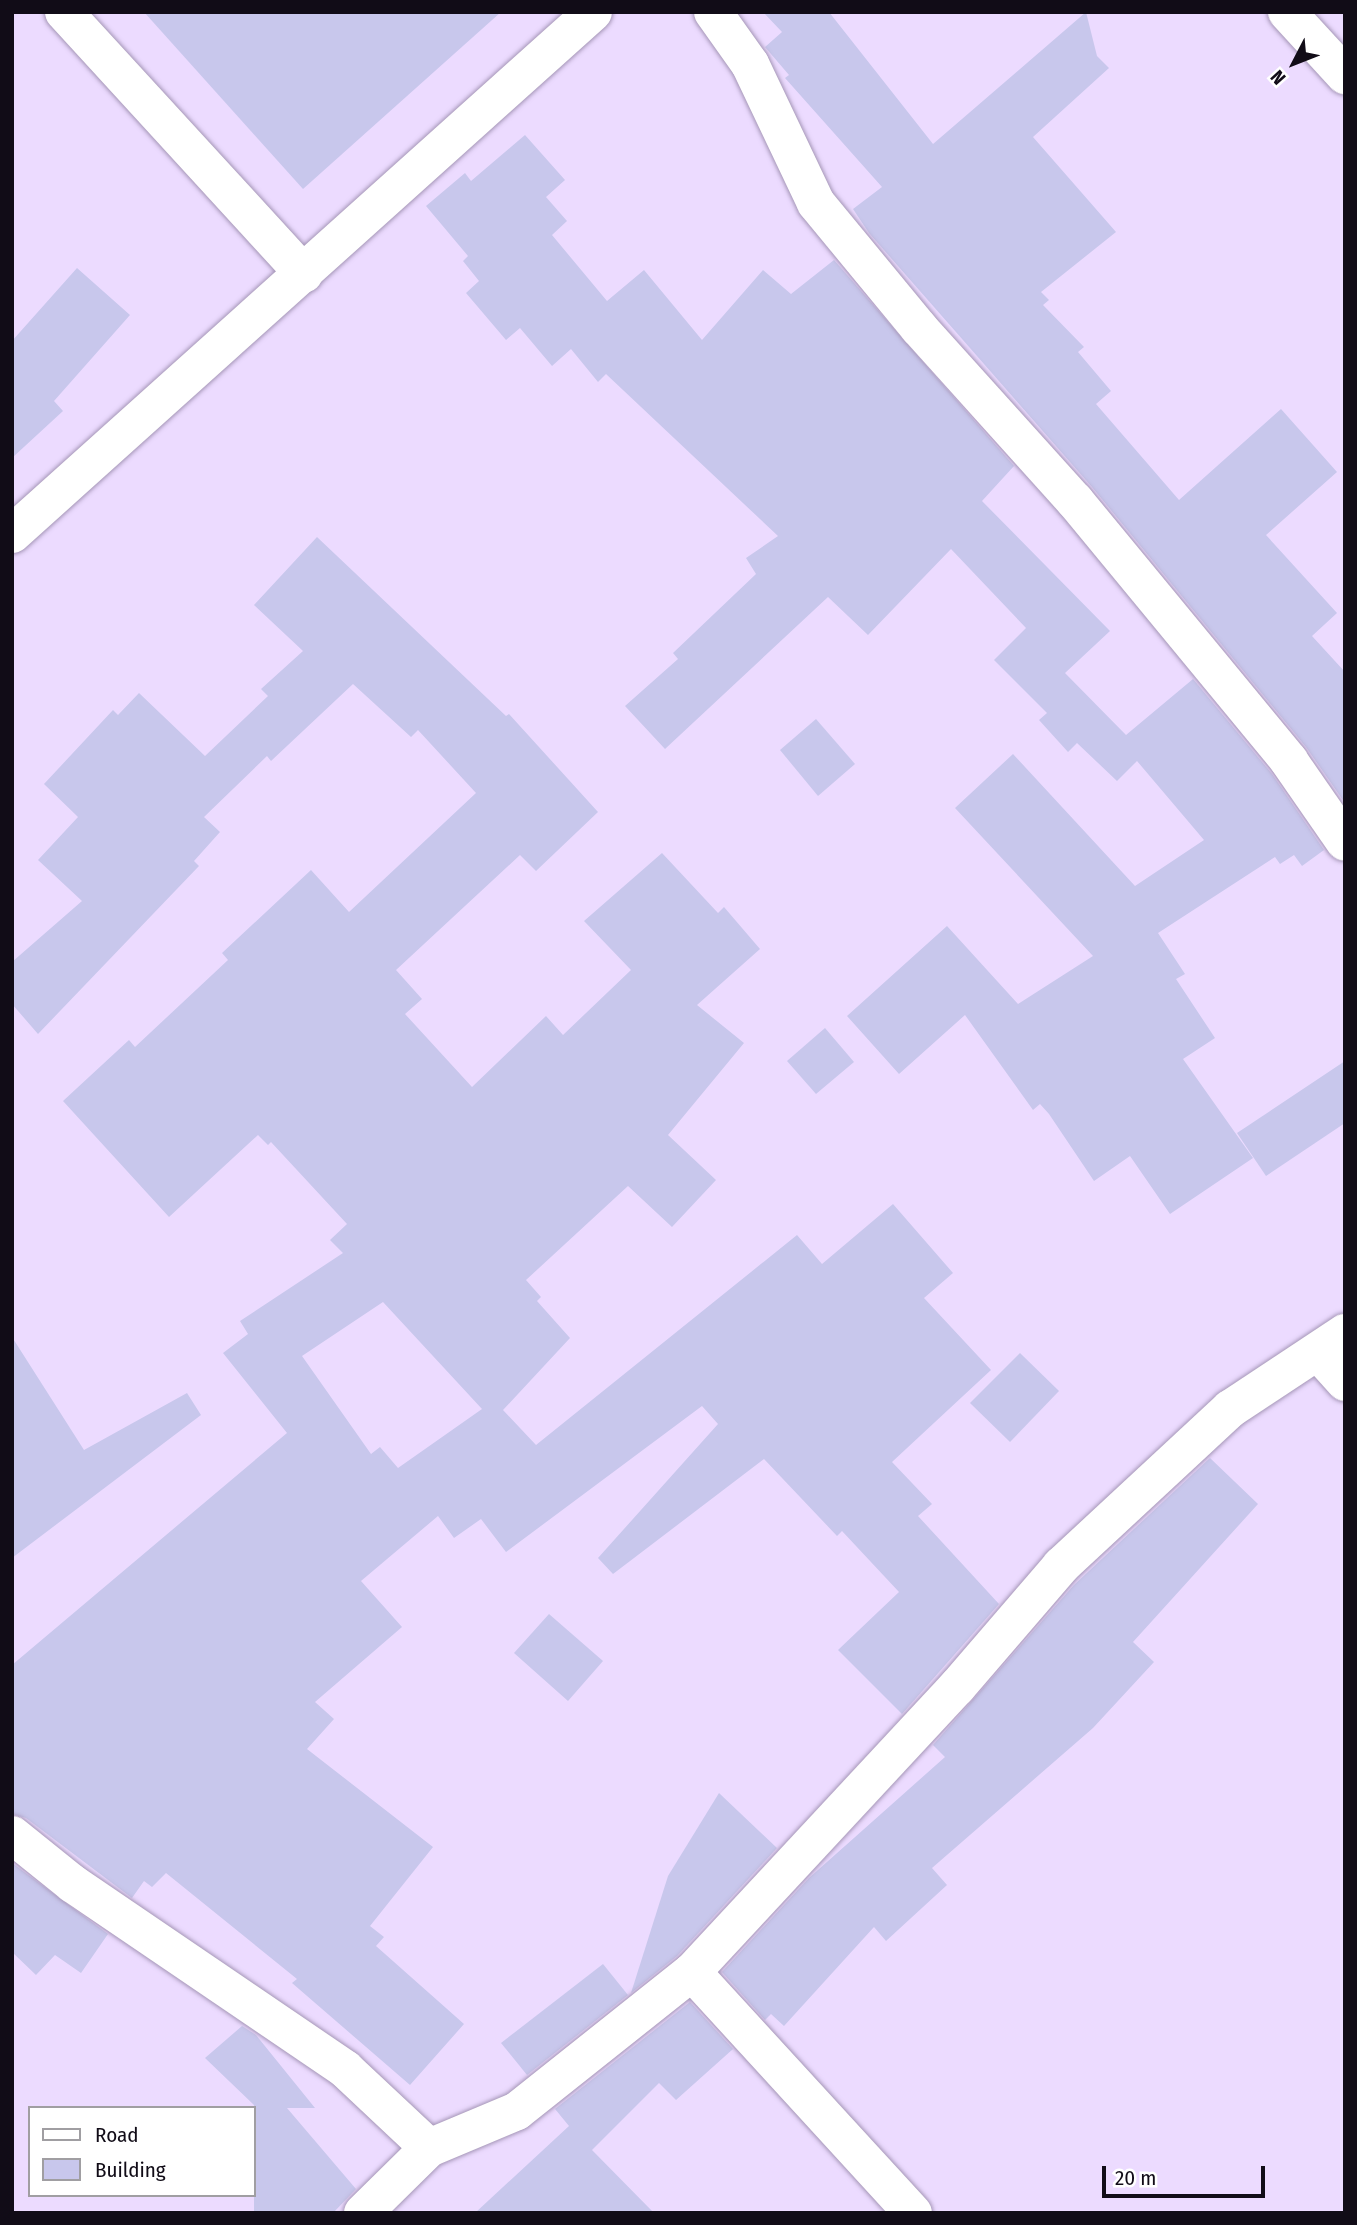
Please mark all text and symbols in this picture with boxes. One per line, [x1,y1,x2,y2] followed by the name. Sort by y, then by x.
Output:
[1259,28,1329,98] north arrow
[1266,65,1290,89] text: N
[28,2106,256,2197] legend
[95,2122,139,2148] text: Road
[1105,2152,1268,2196] scale bar
[95,2157,166,2183] text: Building
[1115,2165,1156,2191] text: 20 m

